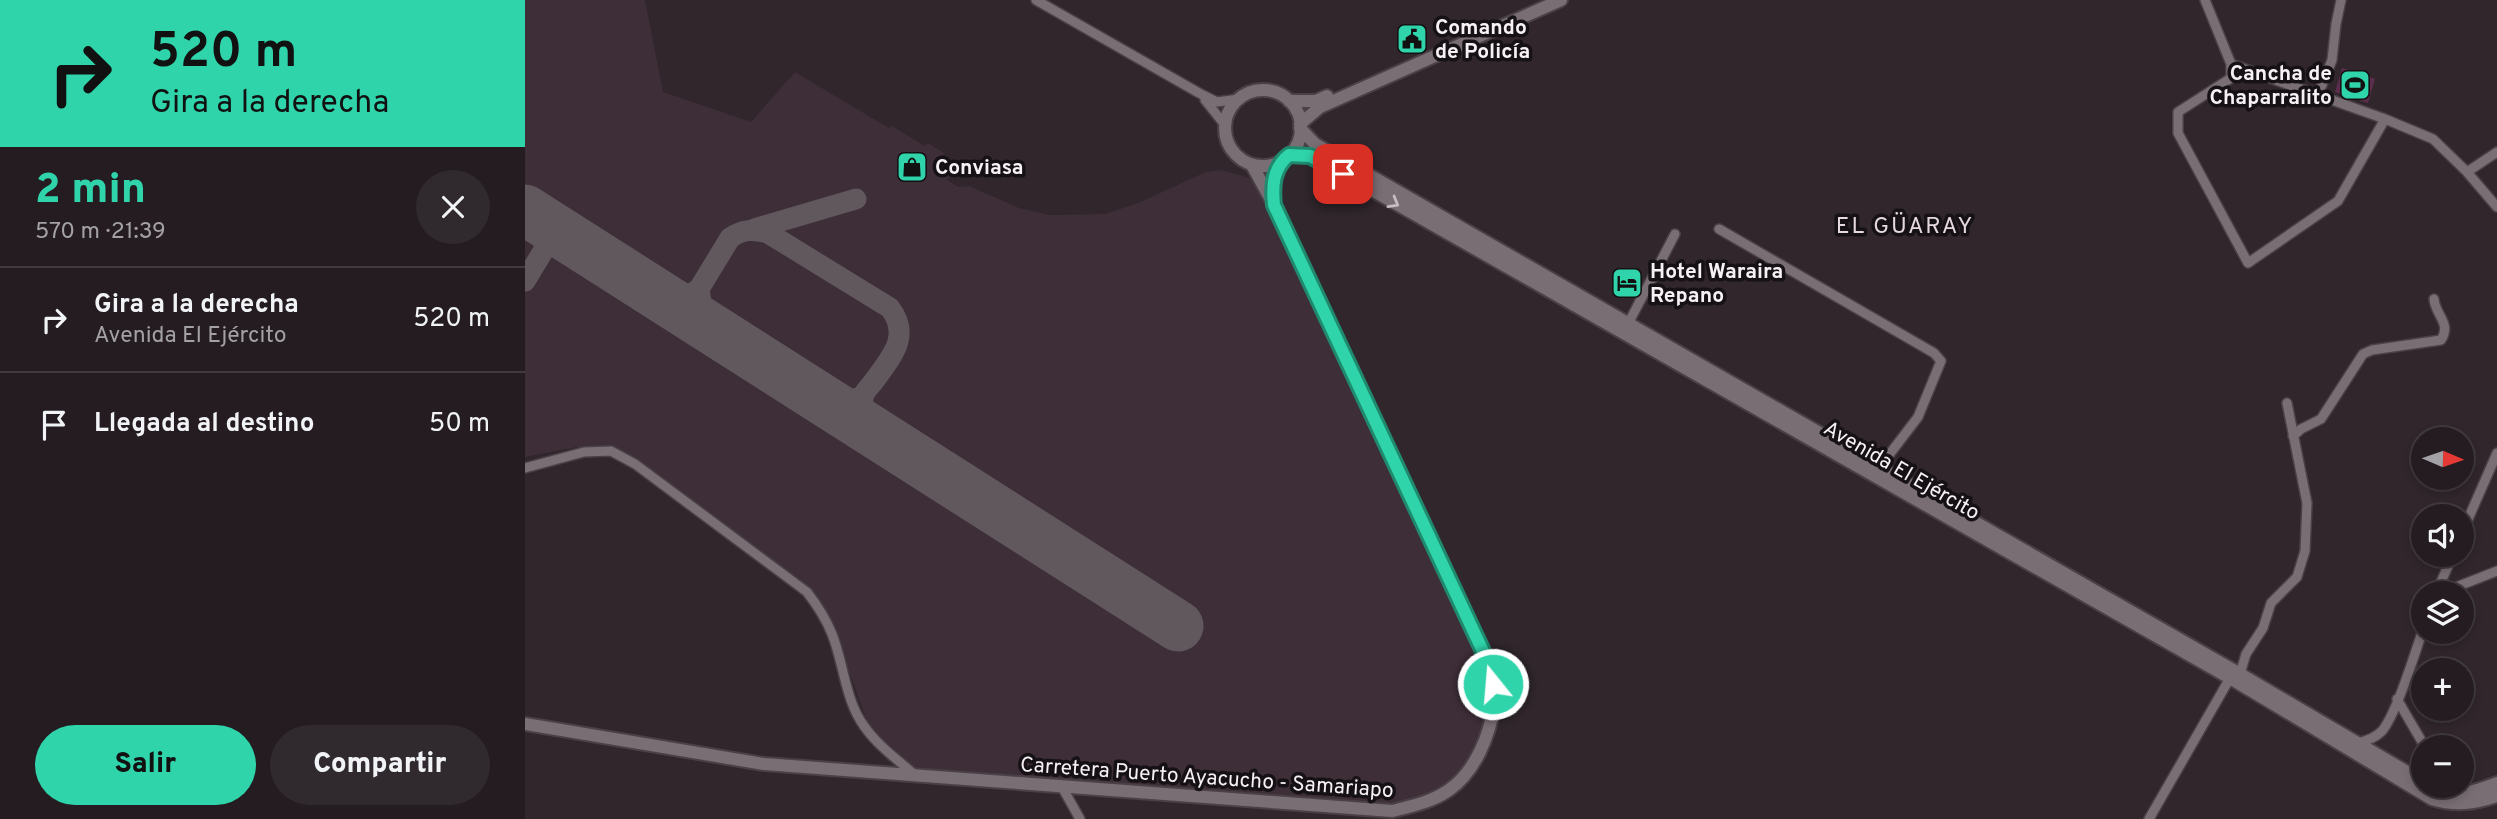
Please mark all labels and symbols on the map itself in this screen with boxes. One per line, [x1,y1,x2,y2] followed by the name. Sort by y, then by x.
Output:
[1435,15,1530,66] place label: Comando de Policía
[1395,22,1429,56] public building icon: Comando de Policía
[2209,61,2332,112] place label: Cancha de Chaparralito
[2338,68,2372,102] sports icon: Cancha de Chaparralito
[1313,144,1373,204] pin
[895,150,929,184] shop icon: Conviasa
[935,155,1024,182] place label: Conviasa
[1387,195,1400,208] one-way arrow
[1836,212,1974,242] district label: EL GÜARAY
[1650,259,1783,310] place label: Hotel Waraira Repano
[1610,266,1644,300] hotel icon: Hotel Waraira Repano
[1818,416,1984,527] street label: Avenida El Ejército
[2411,427,2475,490] north arrow
[1456,647,1530,721] position arrow
[1019,752,1395,805] street label: Carretera Puerto Ayacucho - Samariapo

